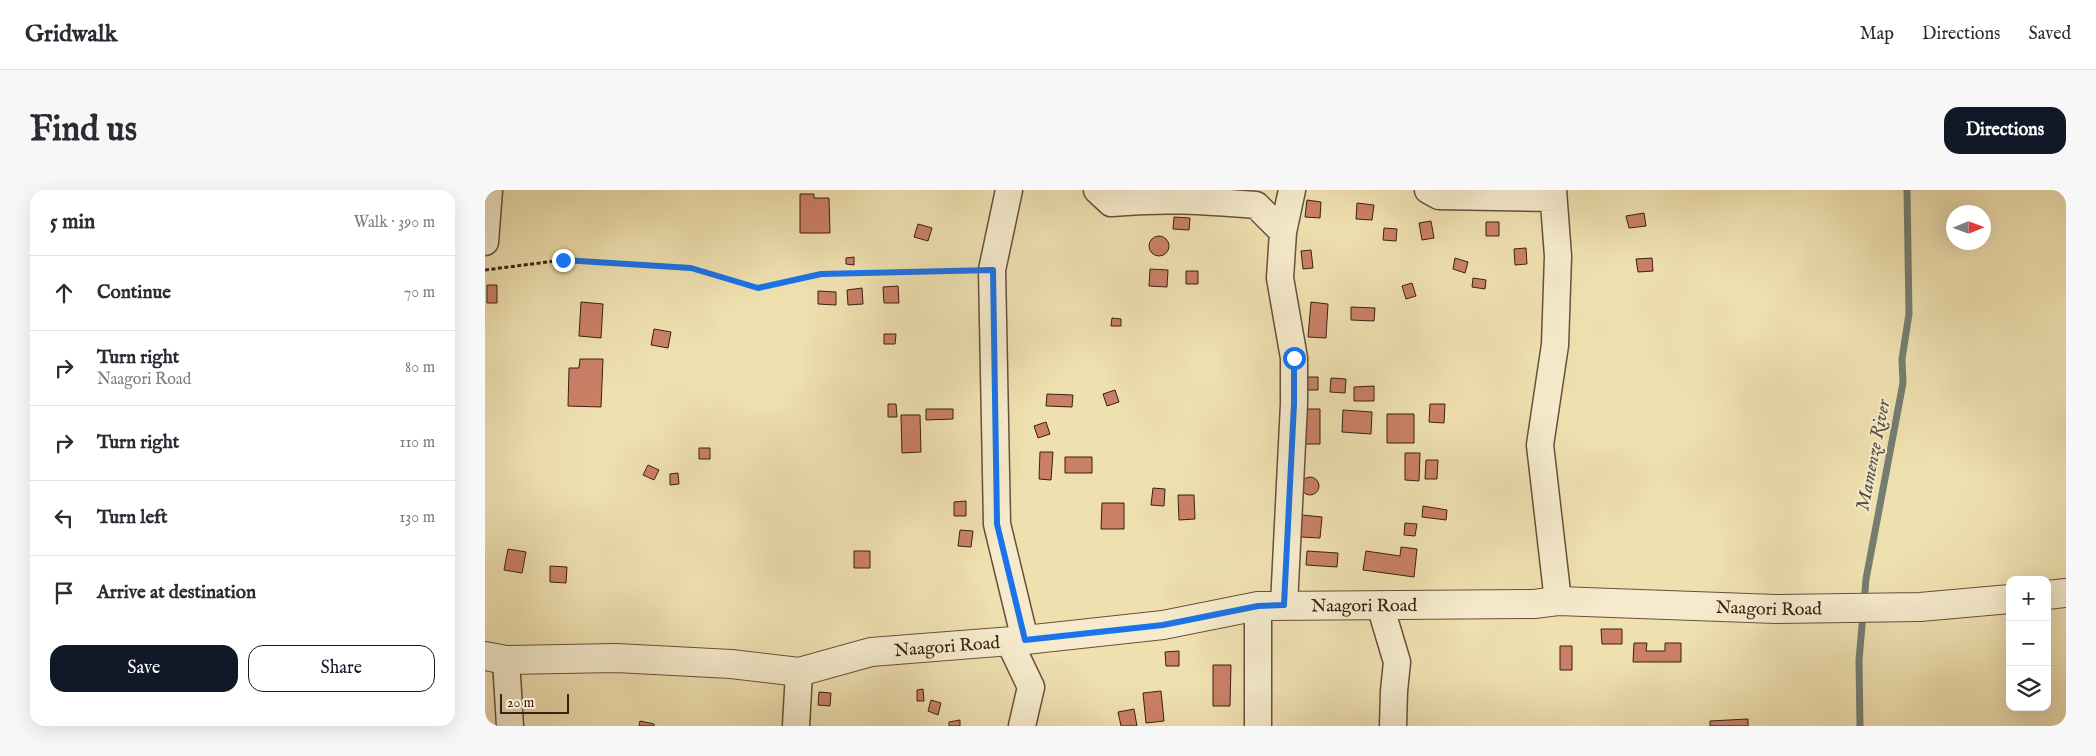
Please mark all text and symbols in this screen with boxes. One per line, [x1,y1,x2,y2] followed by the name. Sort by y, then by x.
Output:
[25,19,117,50] text: Gridwalk
[1860,23,1894,46] text: Map
[1922,23,2000,46] text: Directions
[2028,23,2071,46] text: Saved
[1944,107,2066,154] button: Directions
[30,108,137,153] text: Find us
[1946,205,1991,250] north arrow
[50,209,95,236] text: 5 min
[354,213,435,233] text: Walk · 390 m
[552,249,575,272] route end
[50,279,78,307] icon: ahead
[97,281,171,305] text: Continue
[404,283,435,303] text: 70 m
[97,346,179,370] text: Turn right
[1283,347,1306,370] route start
[50,354,78,382] icon: right
[405,358,435,378] text: 80 m
[97,370,191,390] text: Naagori Road
[1851,396,1897,513] water label: Mamenze River
[50,429,78,457] icon: right
[97,431,179,455] text: Turn right
[399,433,435,453] text: 110 m
[50,504,78,532] icon: left
[97,506,168,530] text: Turn left
[399,508,435,528] text: 130 m
[2006,576,2051,711] map controls
[2006,576,2051,621] button: +
[50,579,78,607] icon: arrive
[97,581,256,605] text: Arrive at destination
[1311,595,1418,619] street label: Naagori Road
[1715,597,1822,622] street label: Naagori Road
[2006,621,2051,666] button: −
[893,632,1001,663] street label: Naagori Road
[50,645,238,692] button: Save
[248,645,435,692] button: Share
[2006,666,2051,711] button: layers
[500,691,569,714] scale bar
[507,694,534,712] text: 20 m

